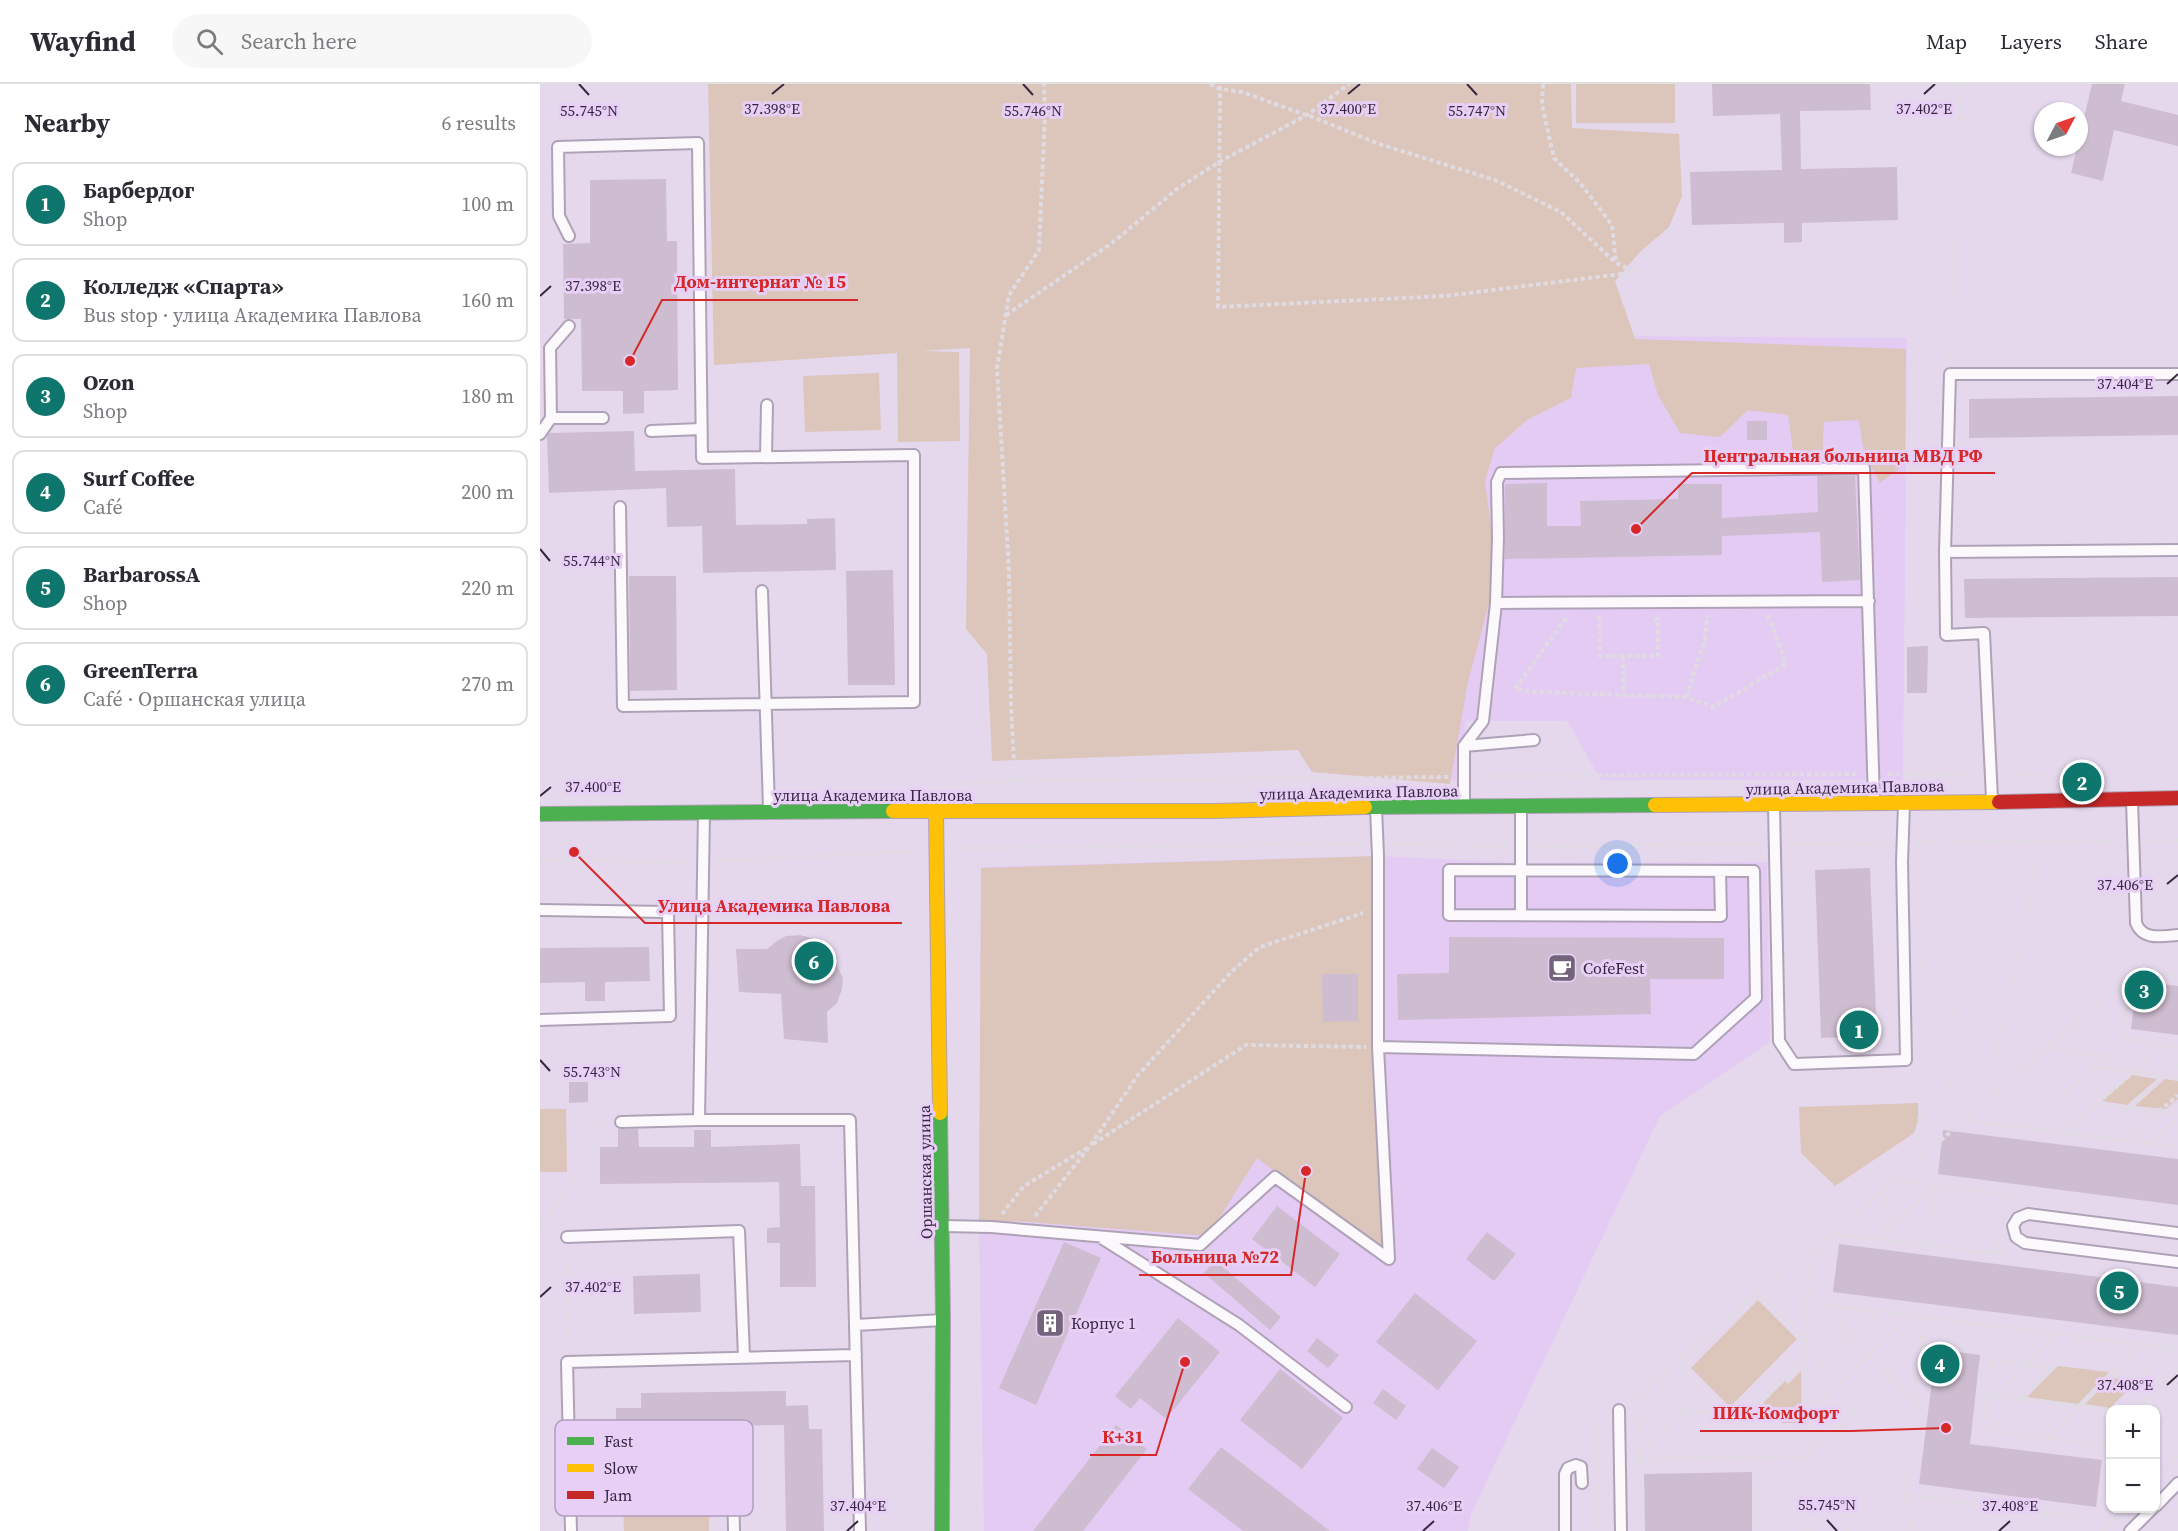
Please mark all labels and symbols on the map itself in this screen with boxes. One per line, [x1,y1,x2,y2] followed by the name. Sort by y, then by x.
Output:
[744,98,800,119] text: 37.398°E
[1320,98,1376,119] text: 37.400°E
[1896,98,1952,119] text: 37.402°E
[560,100,618,121] text: 55.745°N
[1004,100,1062,121] text: 55.746°N
[1448,100,1506,121] text: 55.747°N
[2034,102,2088,156] north arrow
[662,264,858,300] callout: Дом-интернат № 15
[674,269,846,294] text: Дом-интернат № 15
[565,275,621,296] text: 37.398°E
[2097,373,2153,394] text: 37.404°E
[1692,437,1995,473] callout: Центральная больница МВД РФ
[1704,443,1983,468] text: Центральная больница МВД РФ
[563,550,621,571] text: 55.744°N
[2062,760,2102,804] pin: 2
[1745,774,1945,800] street label: улица Академика Павлова
[565,776,621,797] text: 37.400°E
[1259,779,1459,805] street label: улица Академика Павлова
[774,784,973,806] street label: улица Академика Павлова
[1603,849,1632,878] your location
[2097,874,2153,895] text: 37.406°E
[645,887,902,923] callout: Улица Академика Павлова
[658,893,891,918] text: Улица Академика Павлова
[794,938,834,984] pin: 6
[1546,952,1578,984] cafe icon: CofeFest
[1583,957,1645,979] place label: CofeFest
[2124,968,2164,1012] pin: 3
[1840,1008,1878,1052] pin: 1
[563,1061,621,1082] text: 55.743°N
[913,1104,937,1239] street label: Оршанская улица
[1139,1239,1291,1275] callout: Больница №72
[1151,1244,1279,1269] text: Больница №72
[2100,1268,2138,1314] pin: 5
[565,1276,621,1297] text: 37.402°E
[1034,1307,1066,1339] building icon: Корпус 1
[1071,1312,1136,1334] place label: Корпус 1
[1920,1342,1960,1386] pin: 4
[2097,1374,2153,1395] text: 37.408°E
[1700,1395,1851,1431] callout: ПИК-Комфорт
[1713,1400,1839,1425] text: ПИК-Комфорт
[1090,1419,1156,1455] callout: К+31
[555,1420,753,1516] legend
[1102,1424,1144,1449] text: К+31
[604,1430,634,1452] text: Fast
[604,1457,639,1479] text: Slow
[603,1484,632,1506] text: Jam
[1798,1494,1856,1515] text: 55.745°N
[830,1495,886,1516] text: 37.404°E
[1406,1495,1462,1516] text: 37.406°E
[1982,1495,2038,1516] text: 37.408°E

